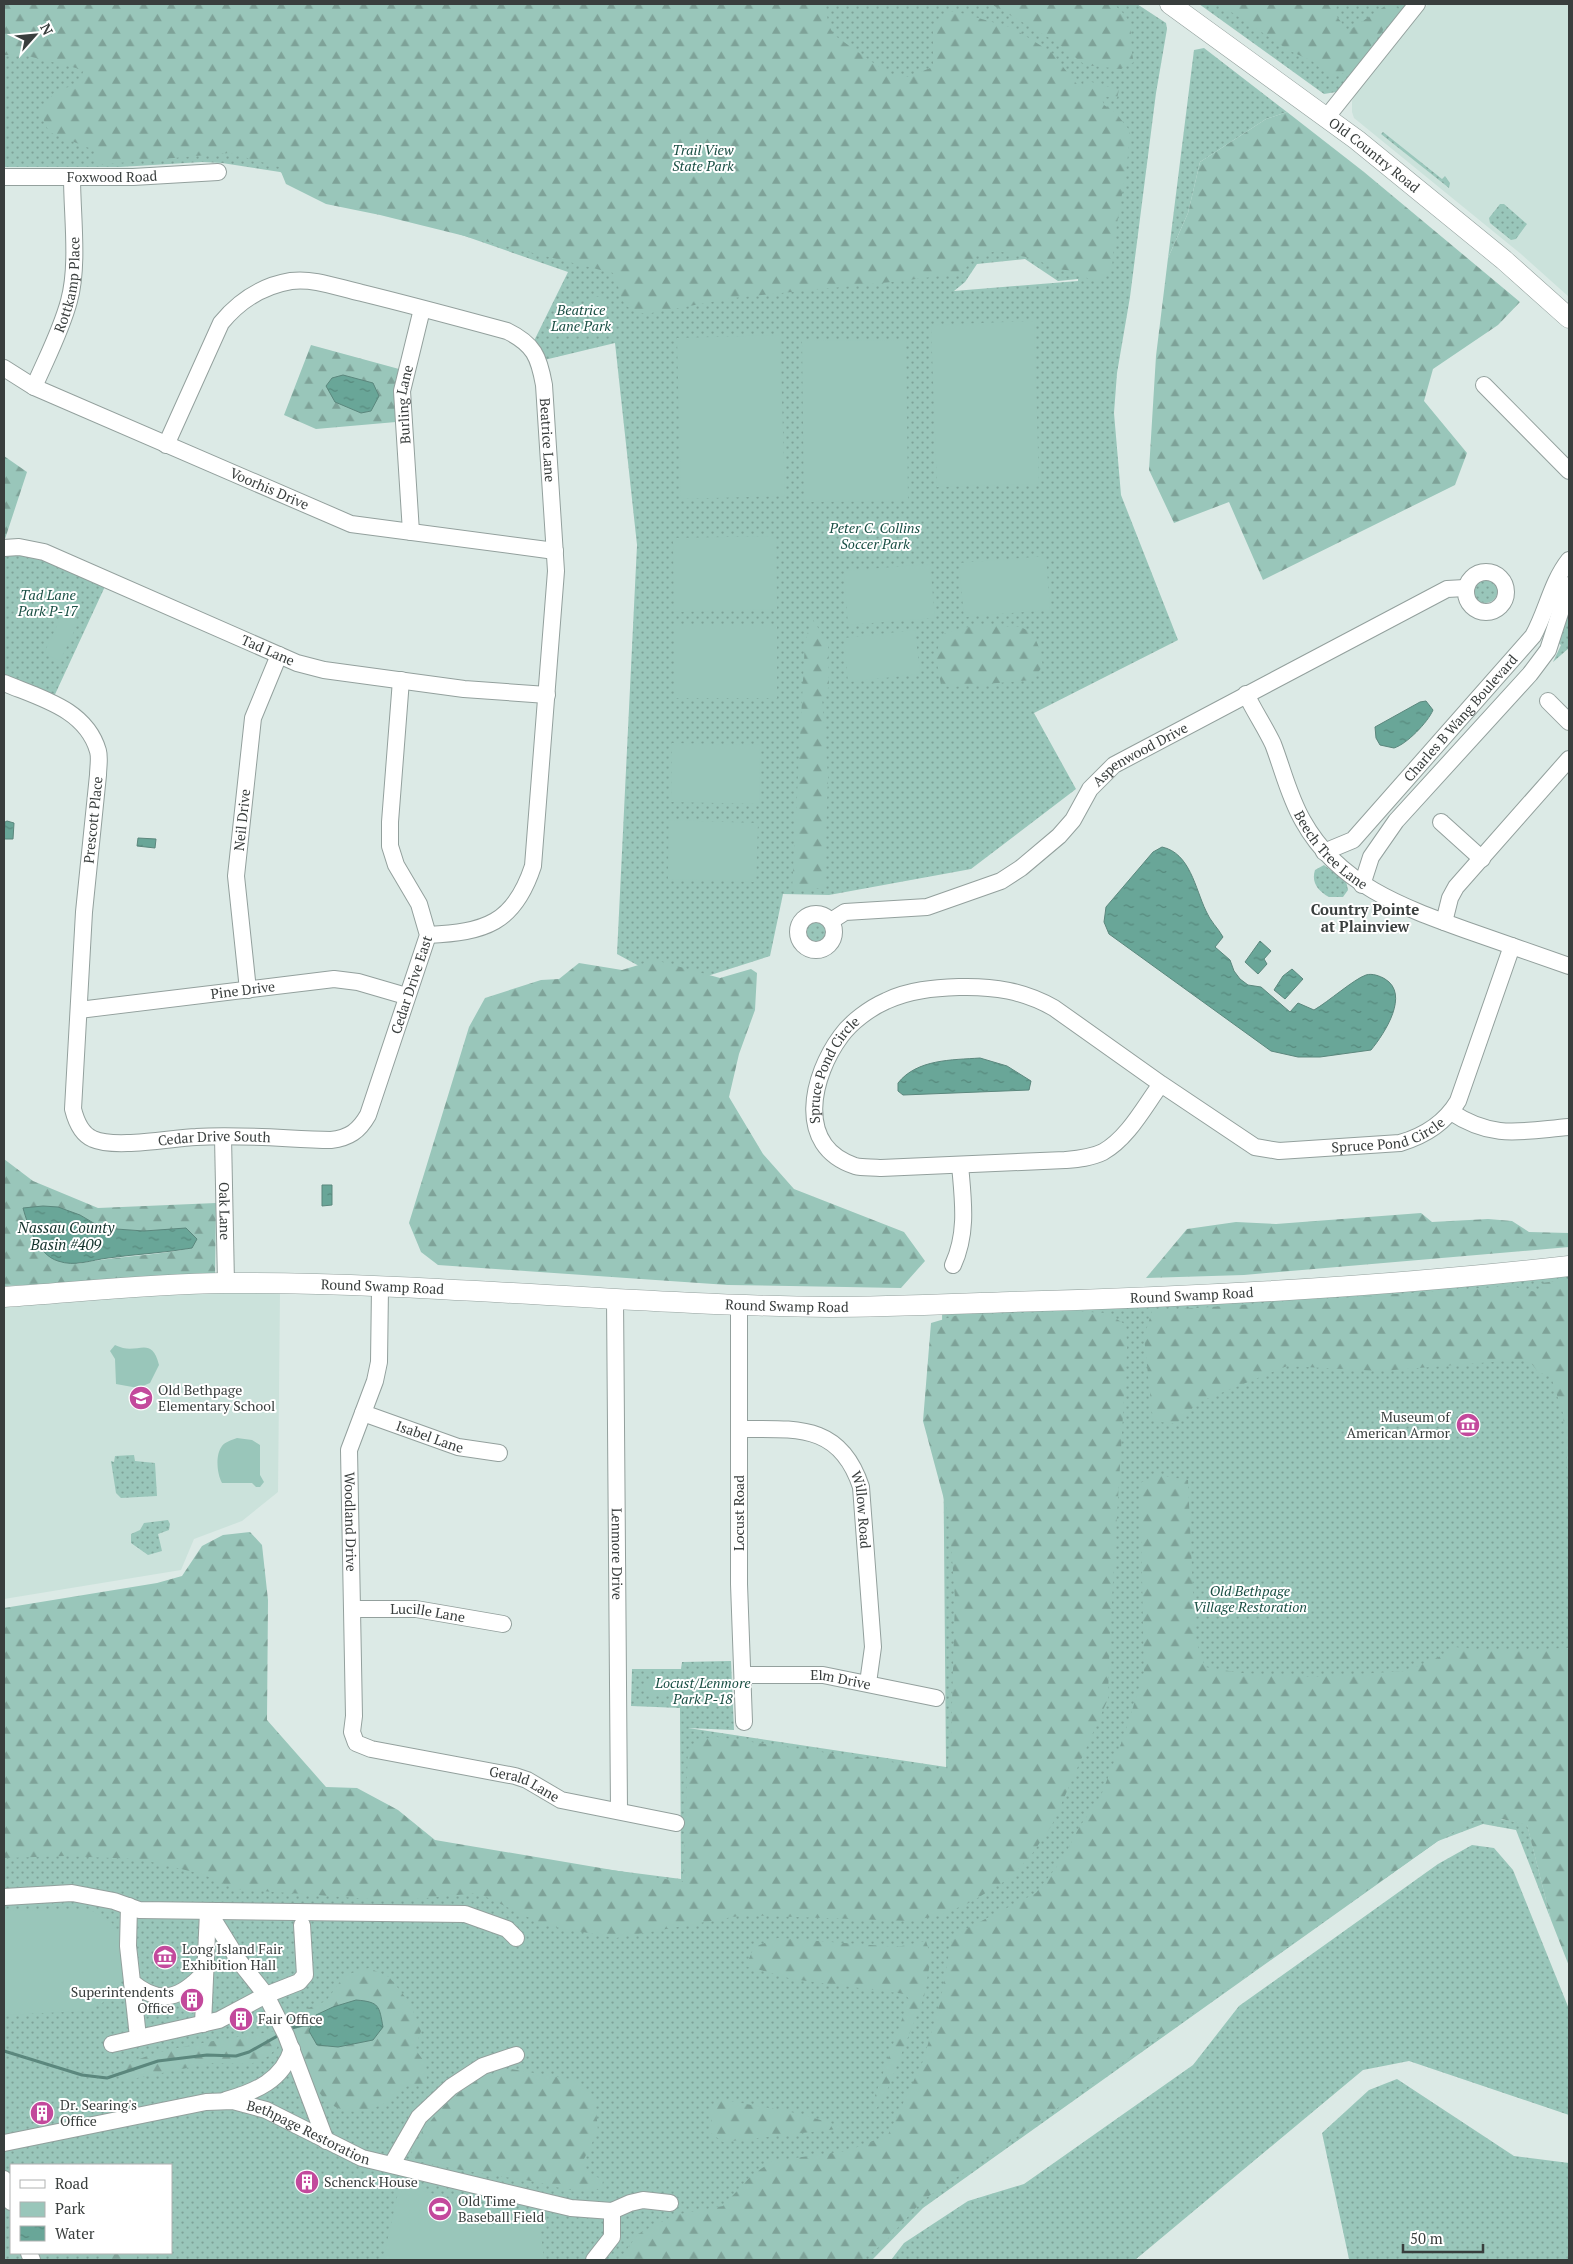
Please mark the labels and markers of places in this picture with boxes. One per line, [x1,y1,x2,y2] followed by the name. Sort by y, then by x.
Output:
[158,1380,275,1415] place label: Old Bethpage Elementary School
[128,1385,154,1411] school or university icon: Old Bethpage Elementary School
[1347,1407,1451,1442] place label: Museum of American Armor
[1455,1412,1481,1438] museum icon: Museum of American Armor
[182,1939,283,1974] place label: Long Island Fair Exhibition Hall
[152,1944,178,1970] museum icon: Long Island Fair Exhibition Hall
[71,1982,174,2017] place label: Superintendents Office
[179,1987,205,2013] building icon: Superintendents Office
[228,2006,254,2032] building icon: Fair Office
[258,2009,323,2028] place label: Fair Office
[60,2095,137,2130] place label: Dr. Searing's Office
[29,2100,55,2126] building icon: Dr. Searing's Office
[294,2169,320,2195] building icon: Schenck House
[324,2172,418,2191] place label: Schenck House
[458,2191,544,2226] place label: Old Time Baseball Field
[427,2196,453,2222] sports icon: Old Time Baseball Field

